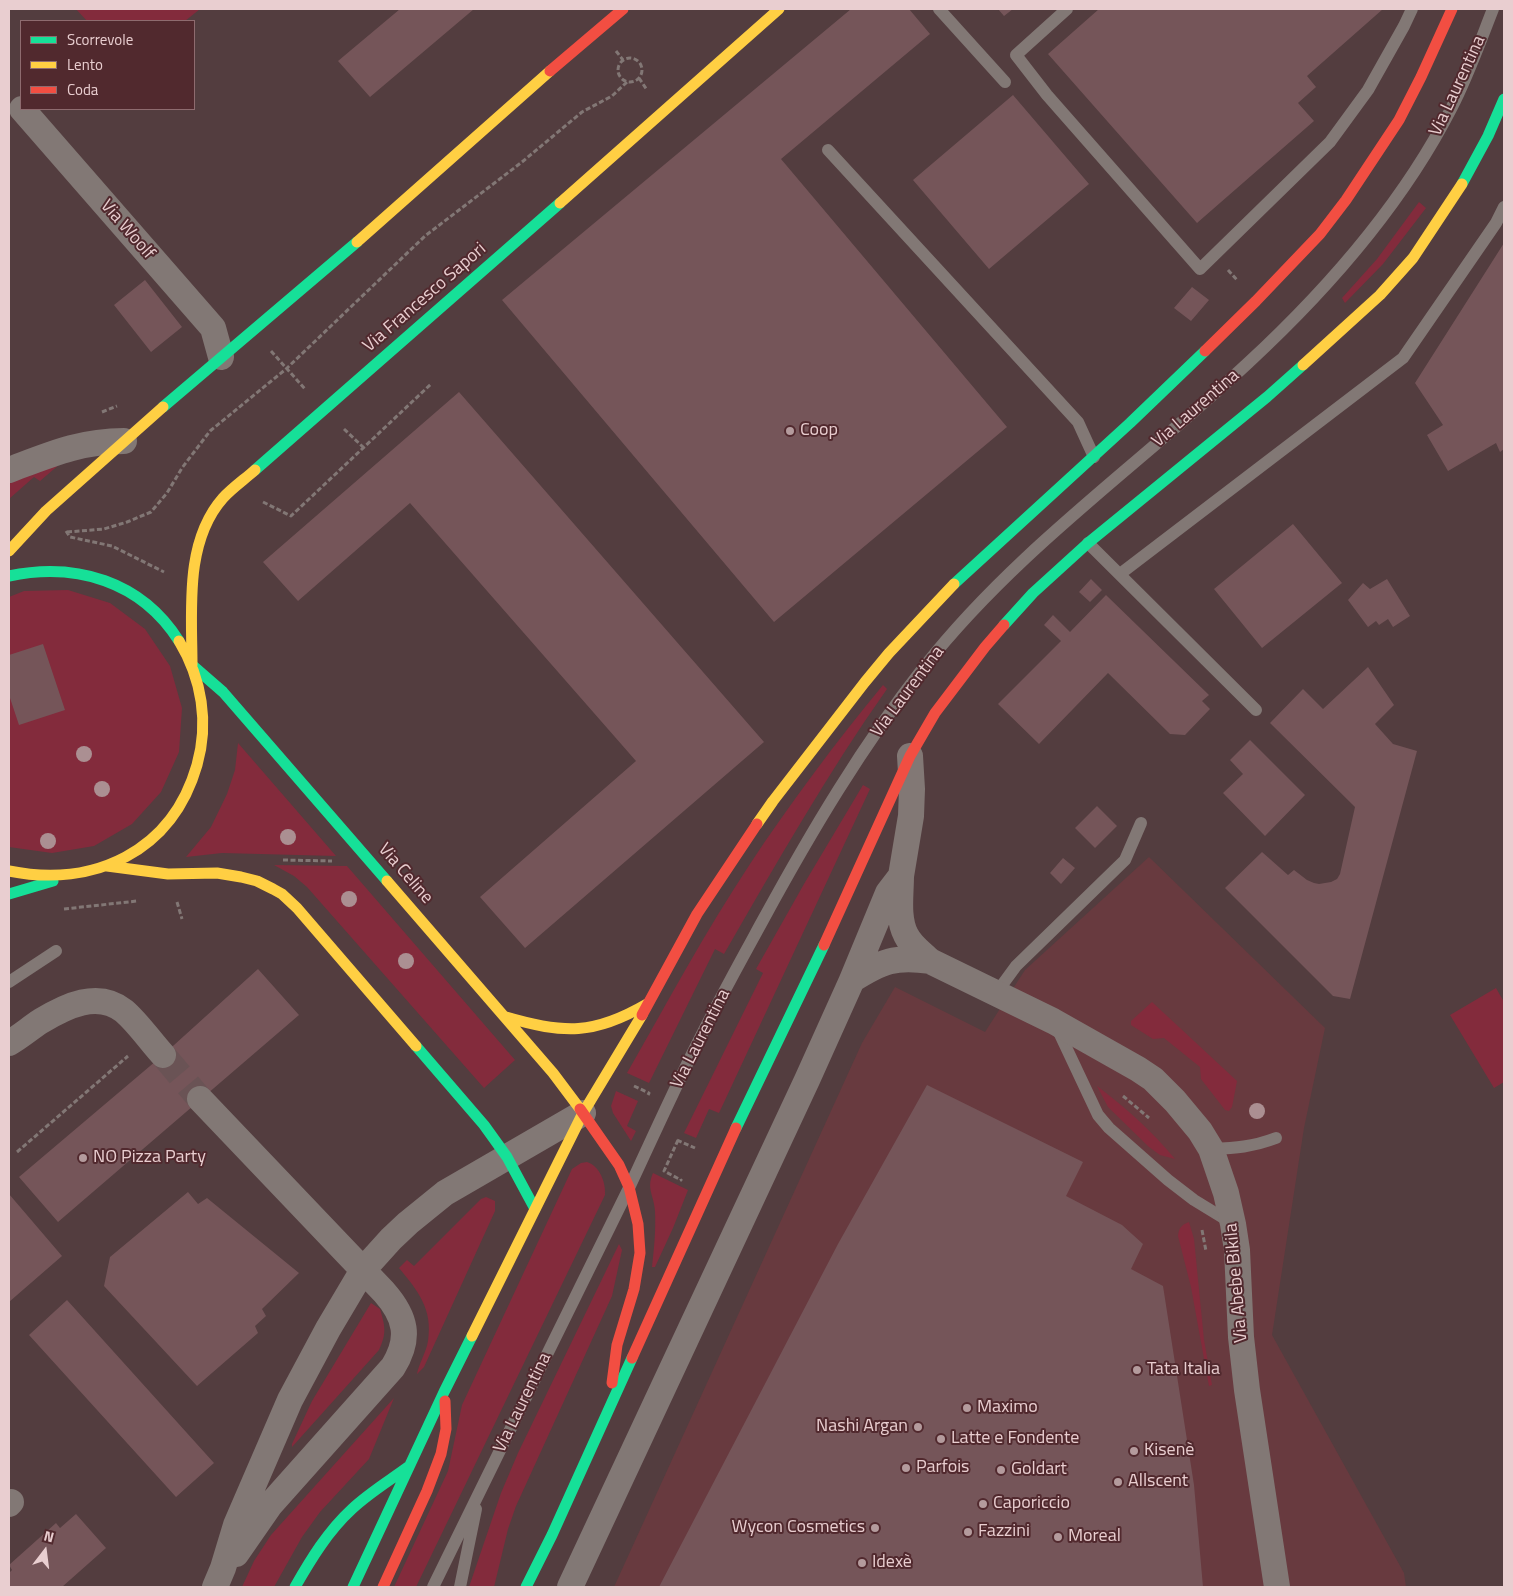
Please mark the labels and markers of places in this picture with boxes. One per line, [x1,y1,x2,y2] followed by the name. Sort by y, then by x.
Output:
[800,420,838,442] place label: Coop
[784,425,796,437] marker: Coop
[93,1147,206,1169] place label: NO Pizza Party
[77,1152,89,1164] marker: NO Pizza Party
[1147,1359,1220,1381] place label: Tata Italia
[1131,1364,1143,1376] marker: Tata Italia
[977,1397,1038,1419] place label: Maximo
[961,1402,973,1414] marker: Maximo
[816,1416,908,1438] place label: Nashi Argan
[912,1421,924,1433] marker: Nashi Argan
[951,1428,1079,1450] place label: Latte e Fondente
[935,1433,947,1445] marker: Latte e Fondente
[1144,1440,1194,1462] place label: Kisenè
[1128,1445,1140,1457] marker: Kisenè
[916,1457,969,1479] place label: Parfois
[1011,1459,1067,1481] place label: Goldart
[900,1462,912,1474] marker: Parfois
[995,1464,1007,1476] marker: Goldart
[1128,1471,1188,1493] place label: Allscent
[1112,1476,1124,1488] marker: Allscent
[993,1493,1070,1515] place label: Caporiccio
[977,1498,989,1510] marker: Caporiccio
[732,1517,865,1539] place label: Wycon Cosmetics
[978,1521,1030,1543] place label: Fazzini
[869,1522,881,1534] marker: Wycon Cosmetics
[962,1526,974,1538] marker: Fazzini
[1068,1526,1121,1548] place label: Moreal
[1052,1531,1064,1543] marker: Moreal
[872,1552,912,1574] place label: Idexè
[856,1557,868,1569] marker: Idexè

